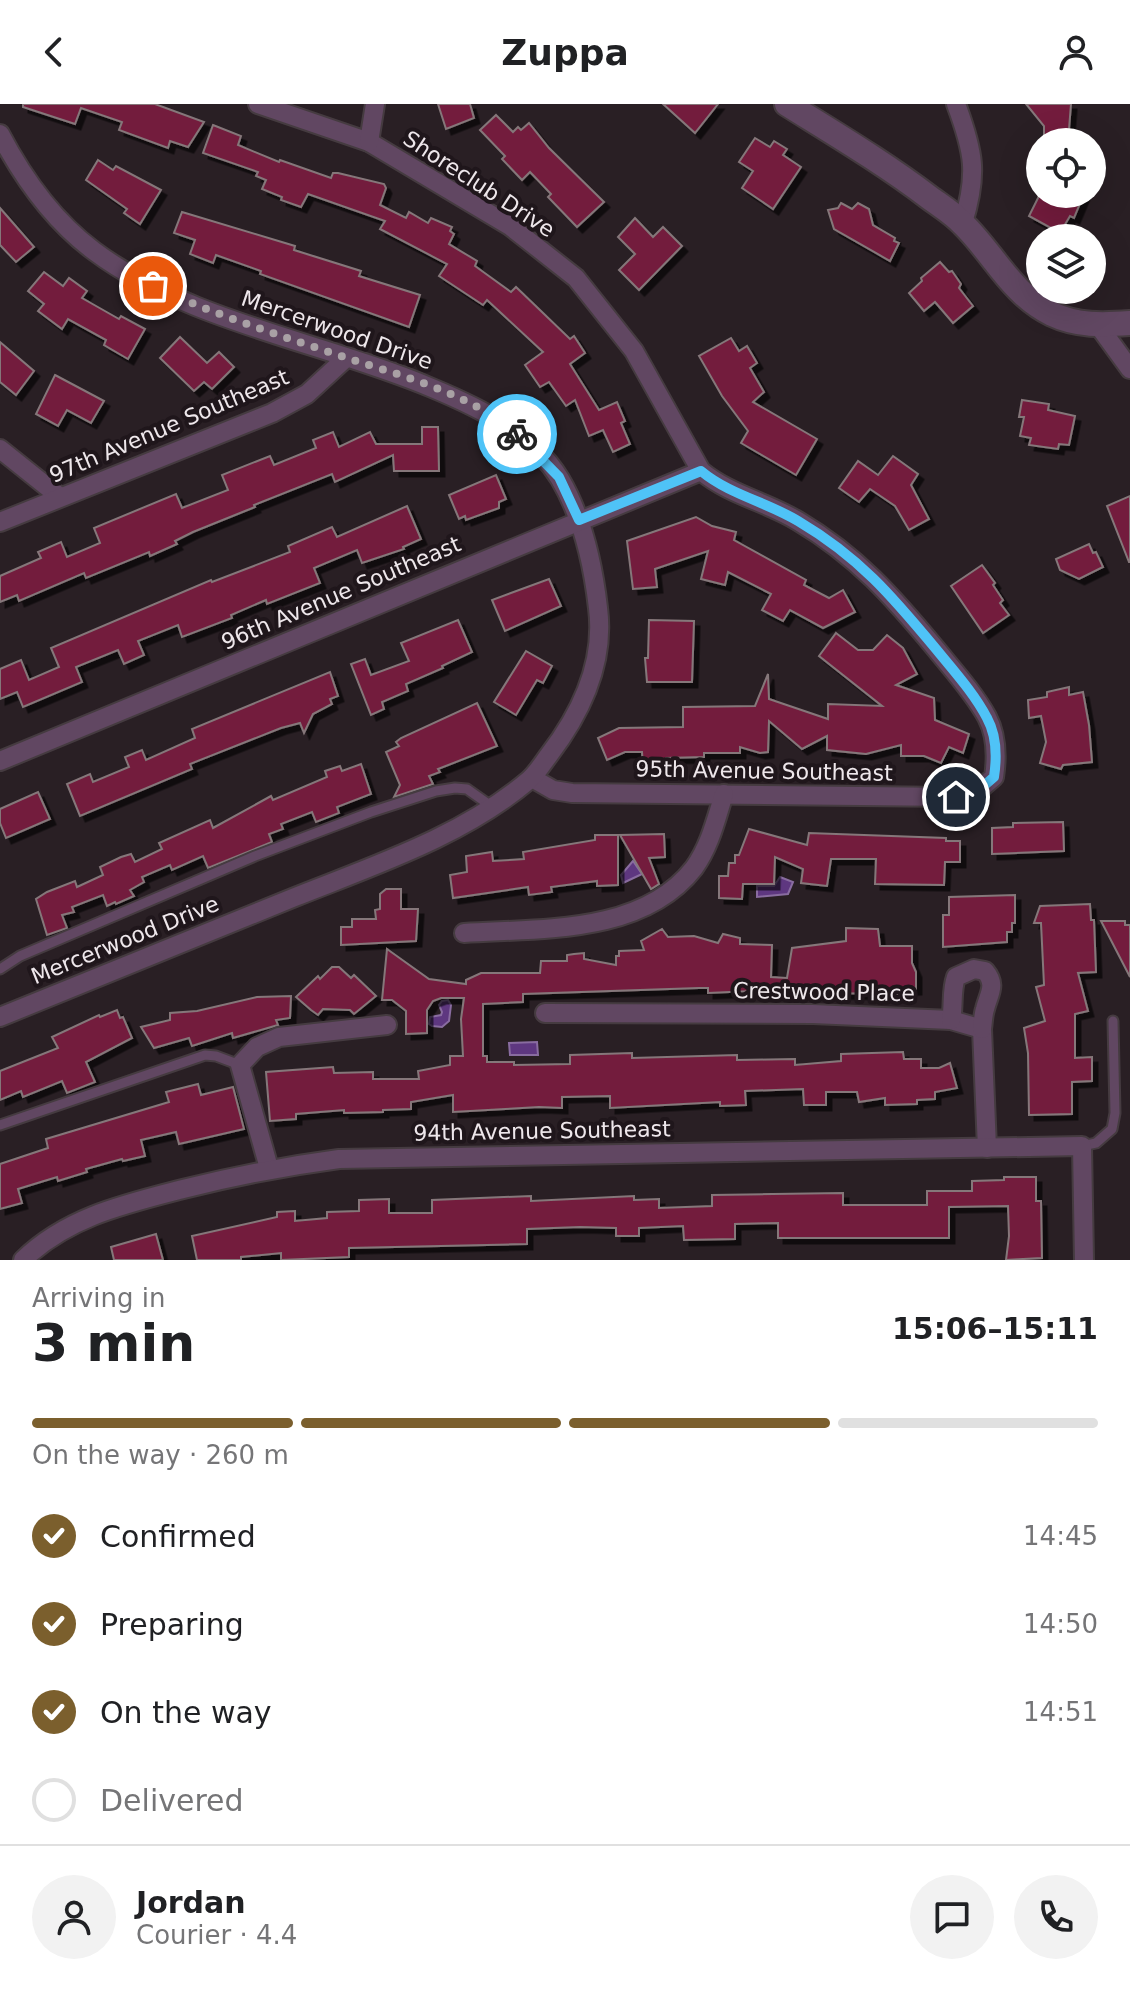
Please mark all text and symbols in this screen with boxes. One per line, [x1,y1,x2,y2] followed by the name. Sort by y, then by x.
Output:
[32,30,76,74] icon: back
[1054,30,1098,74] icon: person
[501,32,629,73] text: Zuppa
[399,126,559,242] street label: Shoreclub Drive
[1026,128,1106,304] map controls
[1026,128,1106,208] button: locate
[1026,224,1106,304] button: layers
[119,252,187,320] pin
[131,264,175,308] icon: bag
[238,286,436,374] street label: Mercerwood Drive
[46,364,293,488] street label: 97th Avenue Southeast
[477,394,557,474] courier
[495,412,539,456] icon: bike
[218,531,465,655] street label: 96th Avenue Southeast
[635,756,893,786] street label: 95th Avenue Southeast
[922,763,990,831] pin
[934,775,978,819] icon: home
[27,891,223,989] street label: Mercerwood Drive
[733,978,915,1006] street label: Crestwood Place
[413,1116,671,1146] street label: 94th Avenue Southeast
[32,1283,166,1313] text: Arriving in
[892,1311,1098,1346] text: 15:06–15:11
[32,1313,195,1373] text: 3 min
[32,1440,289,1470] text: On the way · 260 m
[32,1514,76,1558] icon: check
[100,1519,256,1554] text: Confirmed
[1023,1521,1098,1551] text: 14:45
[32,1602,76,1646] icon: check
[100,1607,244,1642] text: Preparing
[1023,1609,1098,1639] text: 14:50
[32,1690,76,1734] icon: check
[100,1695,272,1730] text: On the way
[1023,1697,1098,1727] text: 14:51
[100,1783,244,1818] text: Delivered
[32,1875,116,1959] button: person
[910,1875,994,1959] button: chat
[1014,1875,1098,1959] button: phone
[136,1885,246,1920] text: Jordan
[136,1920,297,1950] text: Courier · 4.4

